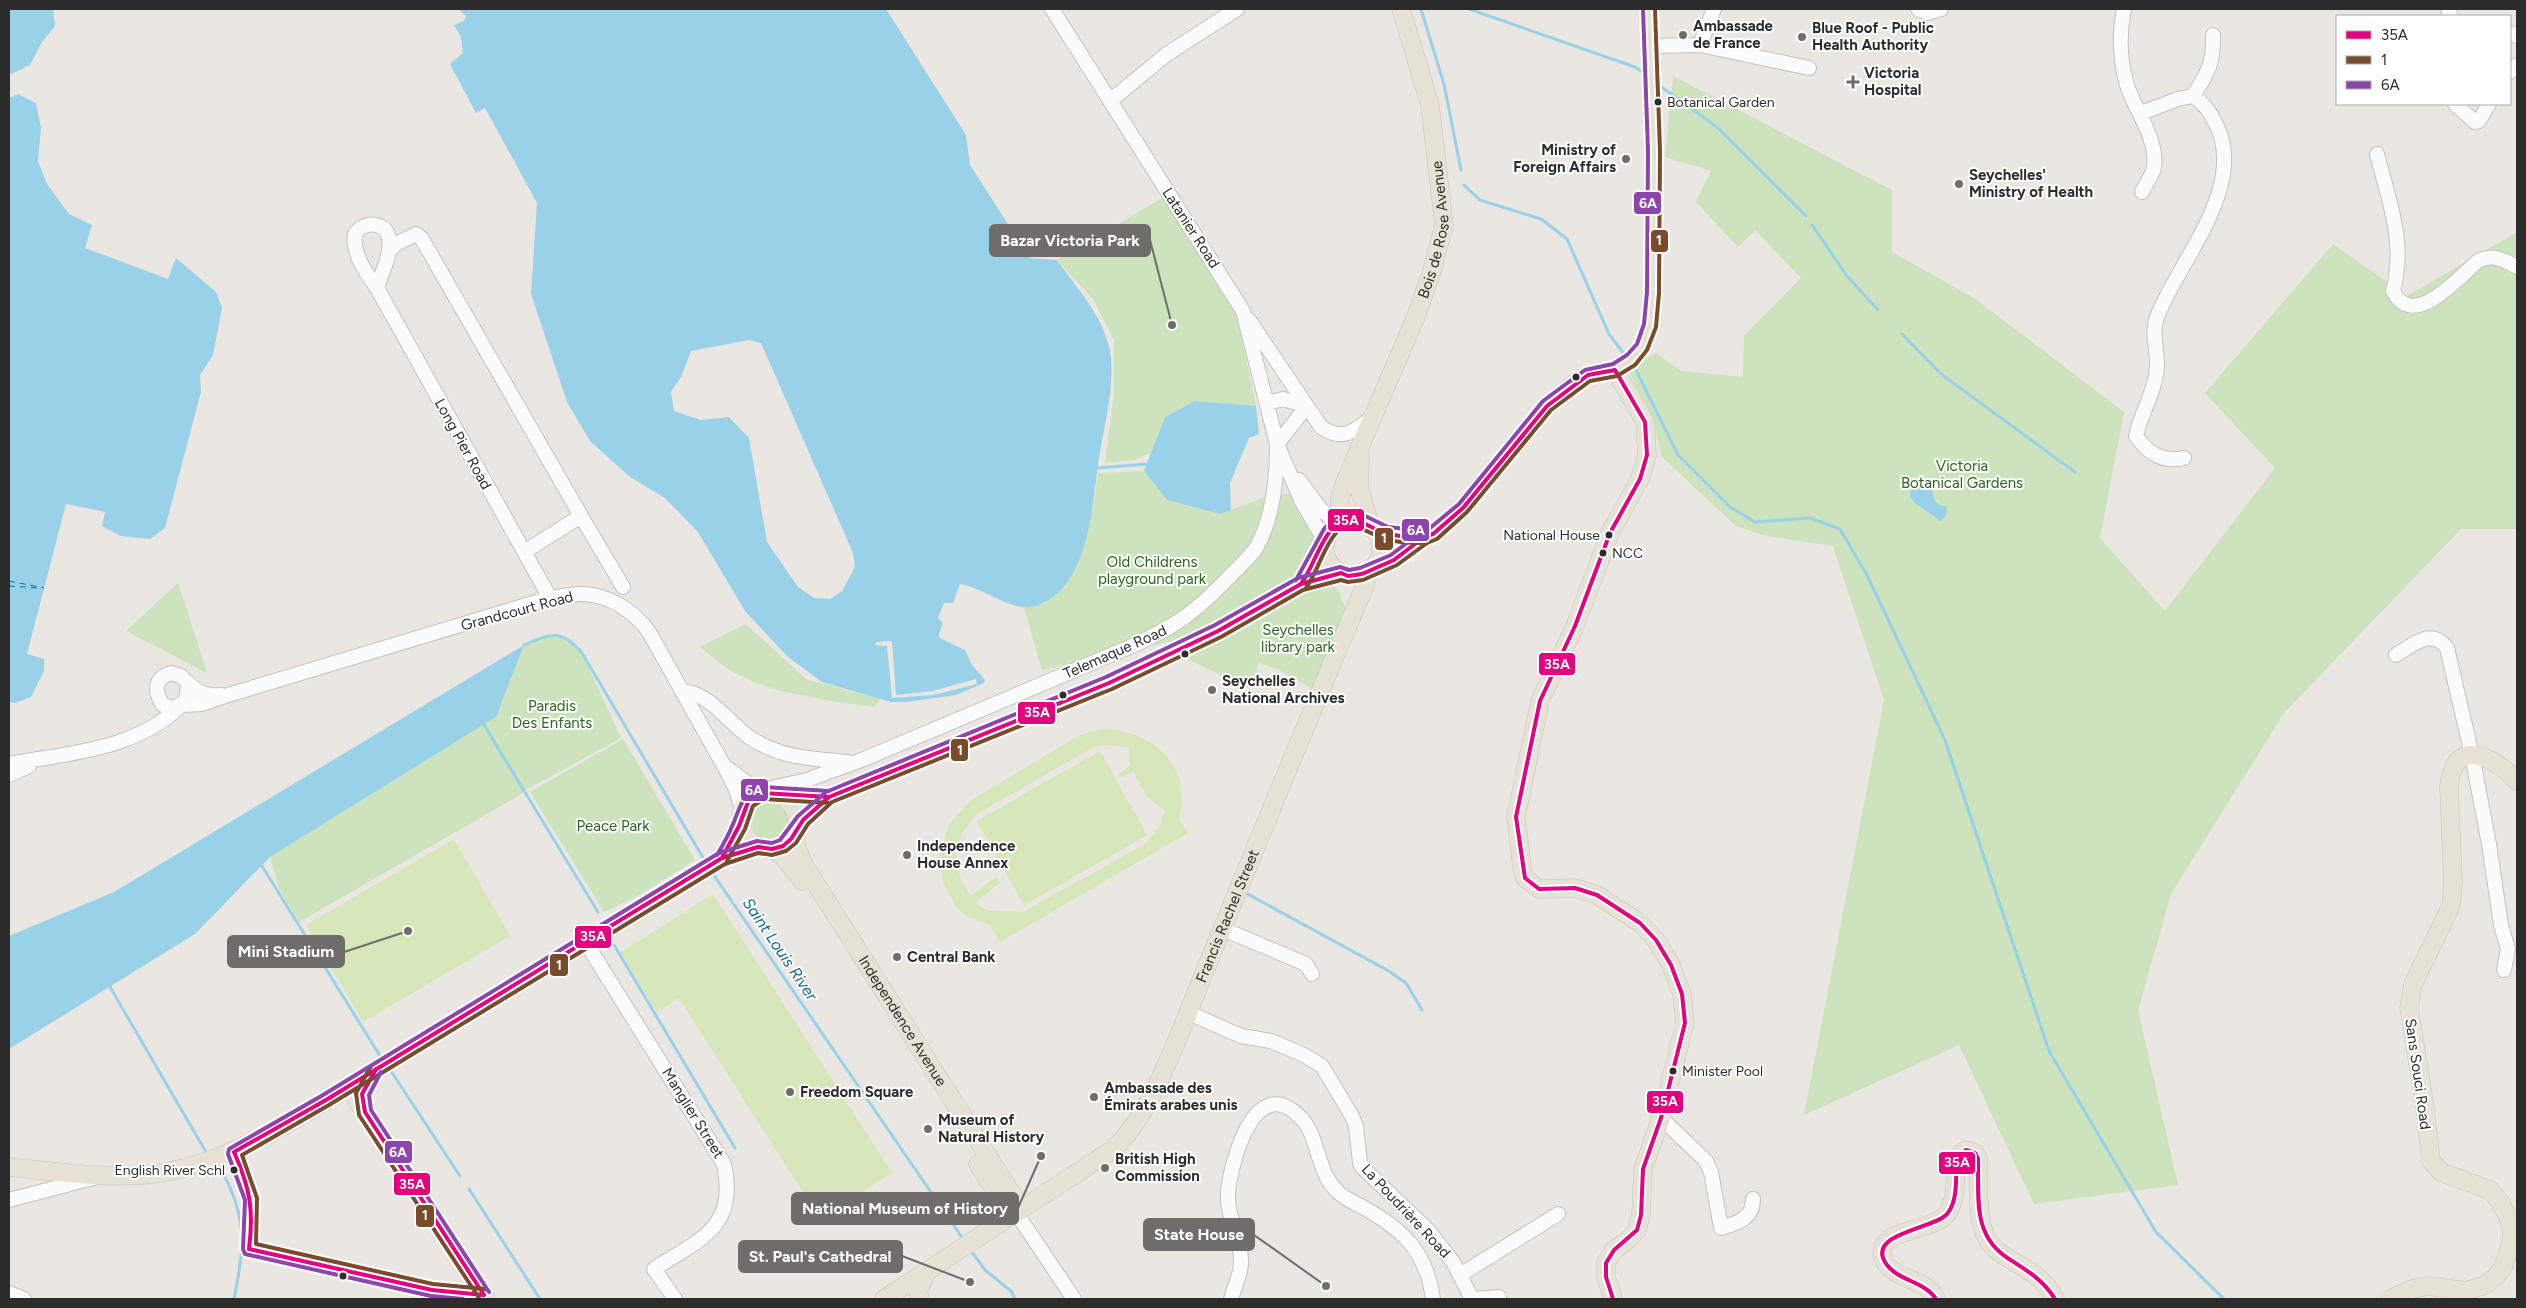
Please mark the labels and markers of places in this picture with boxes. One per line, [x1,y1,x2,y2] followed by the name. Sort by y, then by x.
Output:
[1693,17,1774,52] place label: Ambassade de France
[1812,19,1934,54] place label: Blue Roof - Public Health Authority
[1677,29,1689,41] marker: Ambassade de France
[1796,31,1808,43] marker: Blue Roof - Public Health Authority
[1864,64,1921,99] place label: Victoria Hospital
[1846,75,1860,89] marker: Victoria Hospital
[1667,94,1775,111] place label: Botanical Garden
[1653,97,1663,107] marker: Botanical Garden
[1513,141,1616,176] place label: Ministry of Foreign Affairs
[1620,153,1632,165] marker: Ministry of Foreign Affairs
[1969,166,2093,201] place label: Seychelles' Ministry of Health
[1953,178,1965,190] marker: Seychelles' Ministry of Health
[990,225,1150,256] callout: Bazar Victoria Park
[1571,372,1581,382] unlabelled marker
[1503,527,1600,544] place label: National House
[1604,530,1614,540] marker: National House
[1612,545,1643,562] place label: NCC
[1598,548,1608,558] marker: NCC
[1180,649,1190,659] unlabelled marker
[1222,672,1345,707] place label: Seychelles National Archives
[1206,684,1218,696] marker: Seychelles National Archives
[1058,690,1068,700] unlabelled marker
[917,837,1016,872] place label: Independence House Annex
[901,849,913,861] marker: Independence House Annex
[228,936,344,967] callout: Mini Stadium
[907,948,995,966] place label: Central Bank
[891,951,903,963] marker: Central Bank
[1682,1063,1763,1080] place label: Minister Pool
[1668,1066,1678,1076] marker: Minister Pool
[1104,1079,1238,1114] place label: Ambassade des Émirats arabes unis
[800,1083,914,1101] place label: Freedom Square
[784,1086,796,1098] marker: Freedom Square
[1088,1091,1100,1103] marker: Ambassade des Émirats arabes unis
[938,1111,1045,1146] place label: Museum of Natural History
[922,1123,934,1135] marker: Museum of Natural History
[1115,1150,1200,1185] place label: British High Commission
[115,1162,225,1179] place label: English River Schl
[1099,1162,1111,1174] marker: British High Commission
[229,1165,239,1175] marker: English River Schl
[792,1193,1018,1224] callout: National Museum of History
[1144,1219,1254,1250] callout: State House
[739,1241,902,1272] callout: St. Paul's Cathedral
[338,1271,348,1281] unlabelled marker

